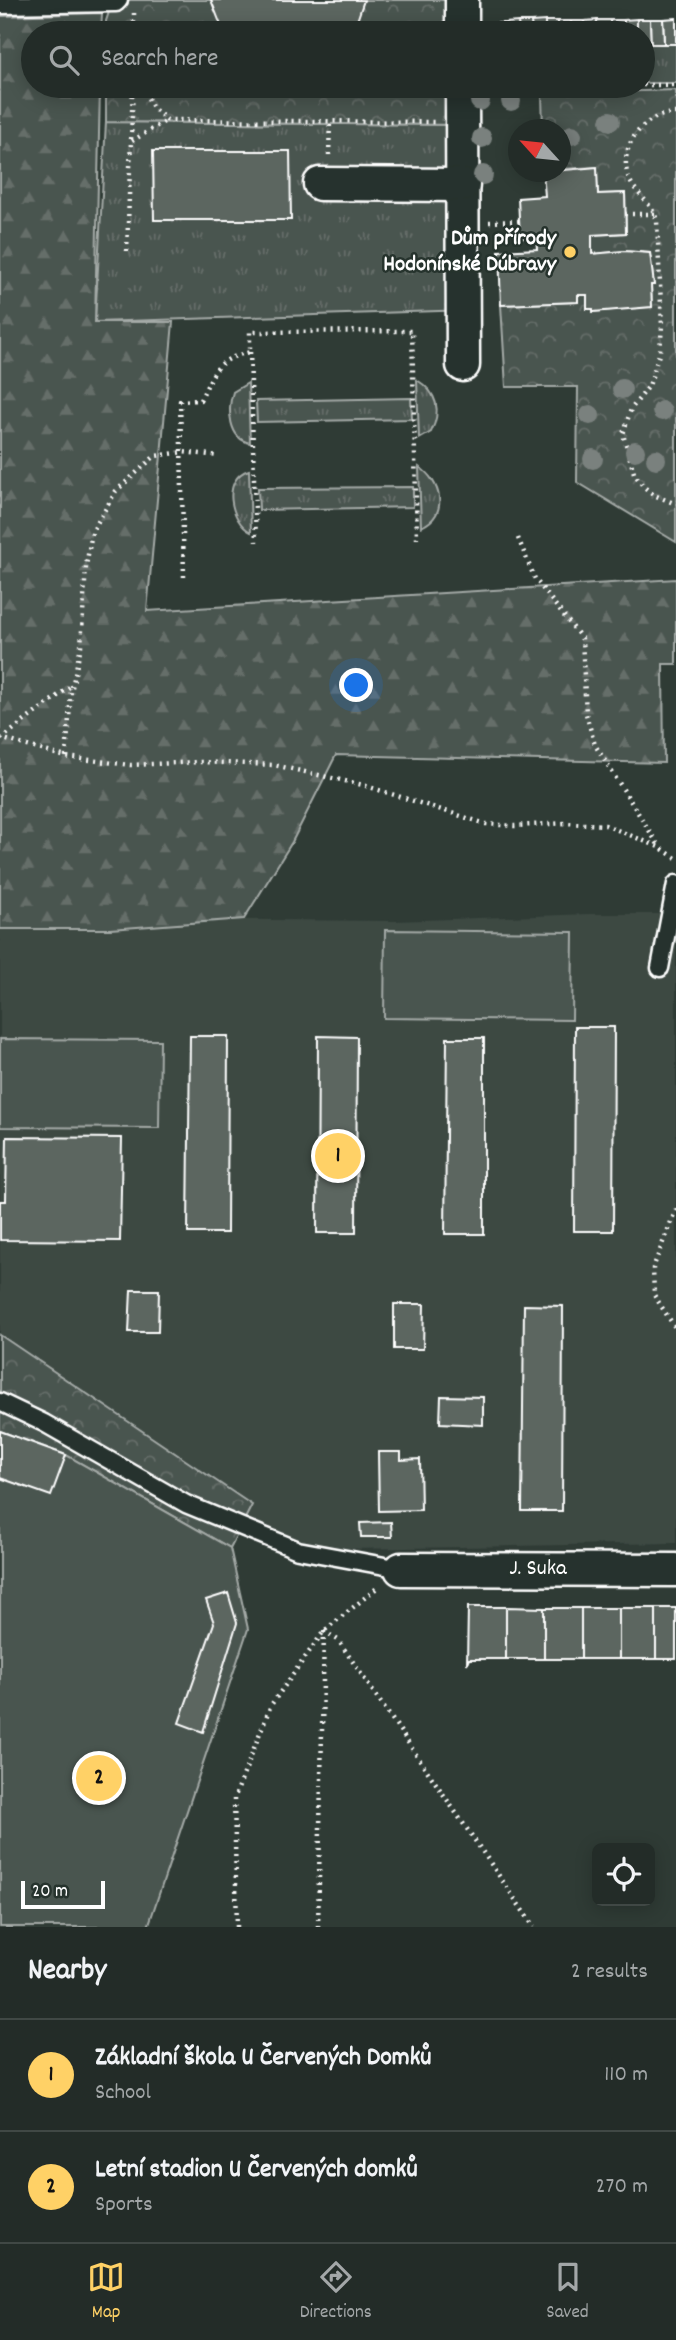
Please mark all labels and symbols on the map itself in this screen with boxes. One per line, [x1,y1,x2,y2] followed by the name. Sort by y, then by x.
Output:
[508,119,571,182] north arrow
[383,223,558,282] place label: Dům přírody Hodonínské Dúbravy
[562,244,578,260] marker: Dům přírody Hodonínské Dúbravy
[339,668,373,702] your location
[315,1130,361,1182] pin: 1
[509,1553,568,1586] street label: J. Suka
[76,1752,122,1804] pin: 2
[21,1878,105,1910] scale bar

